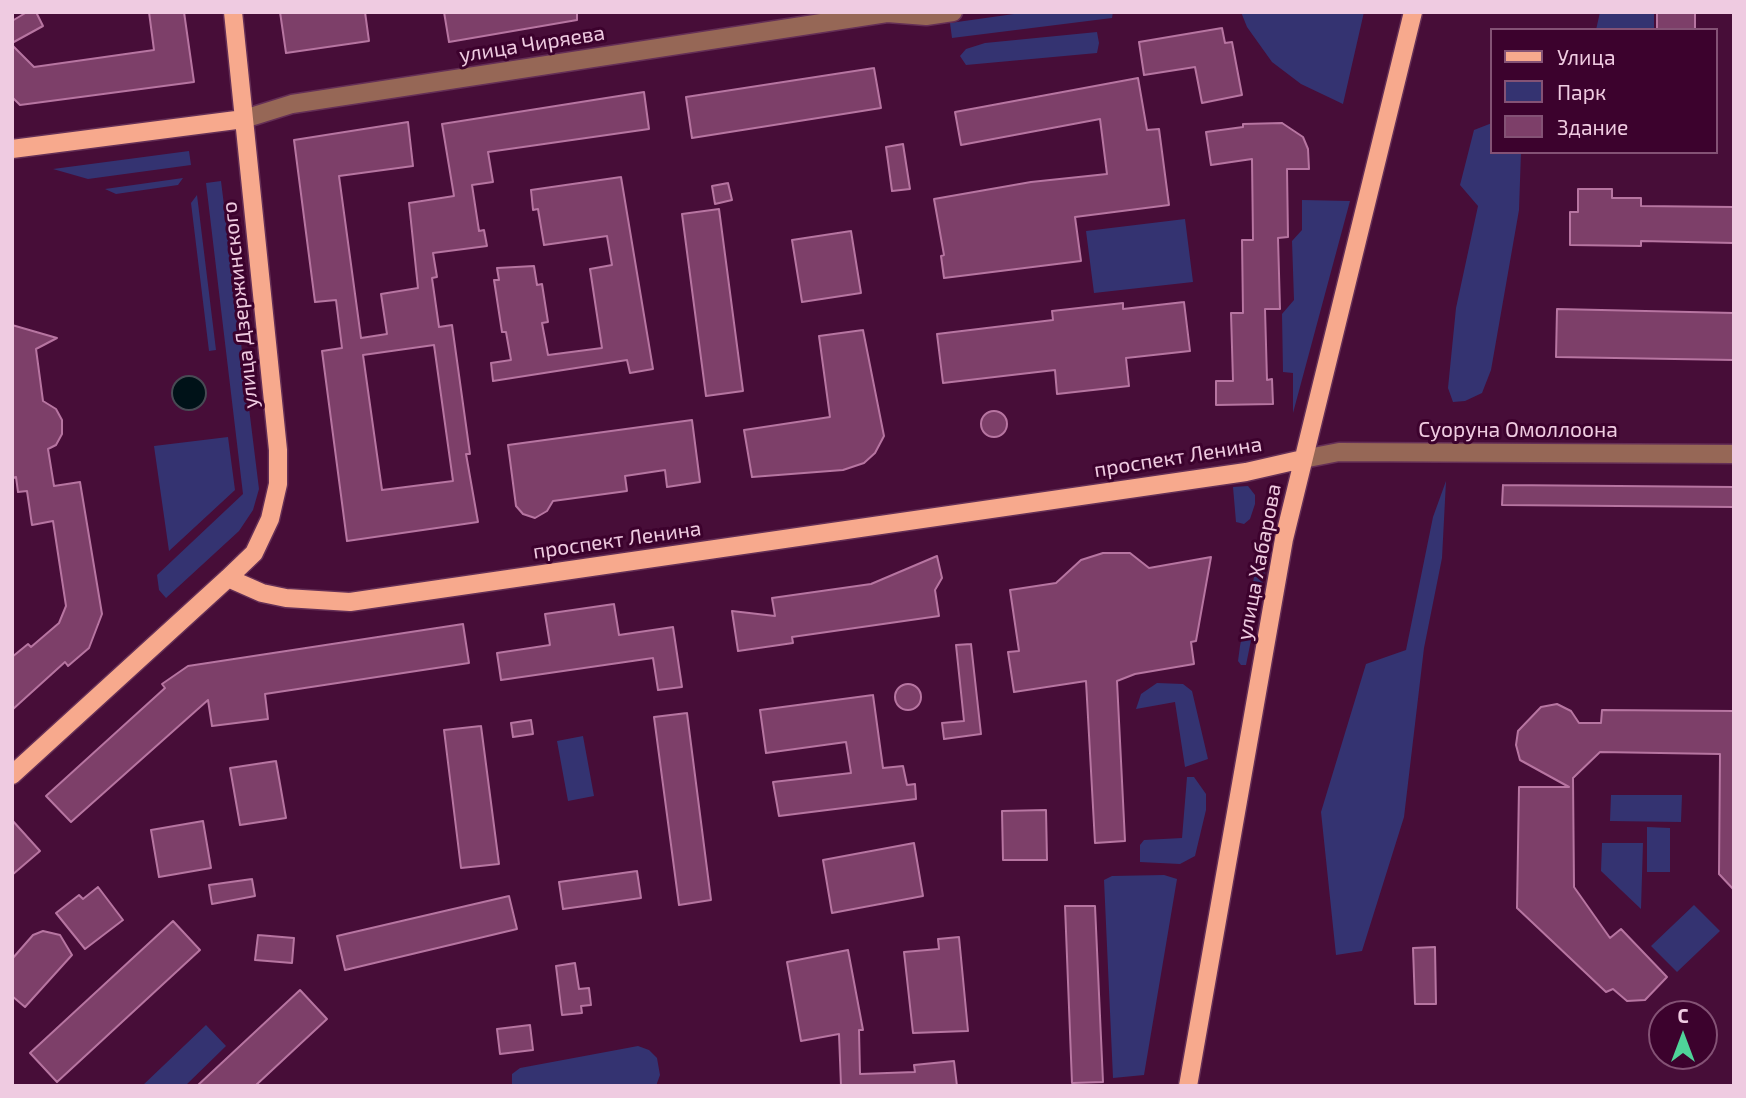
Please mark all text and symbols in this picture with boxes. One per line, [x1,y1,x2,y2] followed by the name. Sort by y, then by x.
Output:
[457,20,607,68] street label: улица Чиряева
[1490,28,1718,154] legend
[1557,44,1616,69] text: Улица
[1557,79,1606,104] text: Парк
[1557,114,1628,139] text: Здание
[217,200,263,410] street label: улица Дзержинского
[1418,417,1618,443] street label: Суоруна Омоллоона
[1092,431,1264,483] street label: проспект Ленина
[1231,482,1287,642] street label: улица Хабарова
[531,516,703,564] street label: проспект Ленина
[1648,1000,1718,1070] north arrow
[1677,1004,1689,1027] text: С

